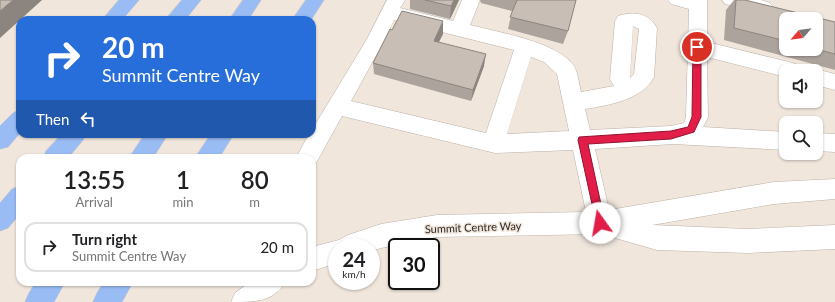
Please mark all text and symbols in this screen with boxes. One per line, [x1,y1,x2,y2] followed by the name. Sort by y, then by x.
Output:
[779,12,823,56] north arrow
[779,12,823,160] map controls
[102,30,165,64] text: 20 m
[680,30,714,64] pin
[36,32,88,84] icon: right
[686,36,708,58] icon: arrive
[102,64,260,86] text: Summit Centre Way
[779,64,823,108] button: sound
[77,108,99,130] icon: left
[36,110,69,128] text: Then
[779,116,823,160] button: search
[63,165,125,194] text: 13:55
[176,165,190,194] text: 1
[241,165,269,194] text: 80
[75,194,113,210] text: Arrival
[172,194,193,210] text: min
[249,194,260,210] text: m
[579,202,621,244] position arrow
[425,219,522,235] street label: Summit Centre Way
[72,230,137,248] text: Turn right
[38,236,60,258] icon: right
[260,238,294,256] text: 20 m
[388,238,440,290] speed limit sign: 30
[342,247,366,271] text: 24
[72,248,186,264] text: Summit Centre Way
[342,268,366,280] text: km/h

